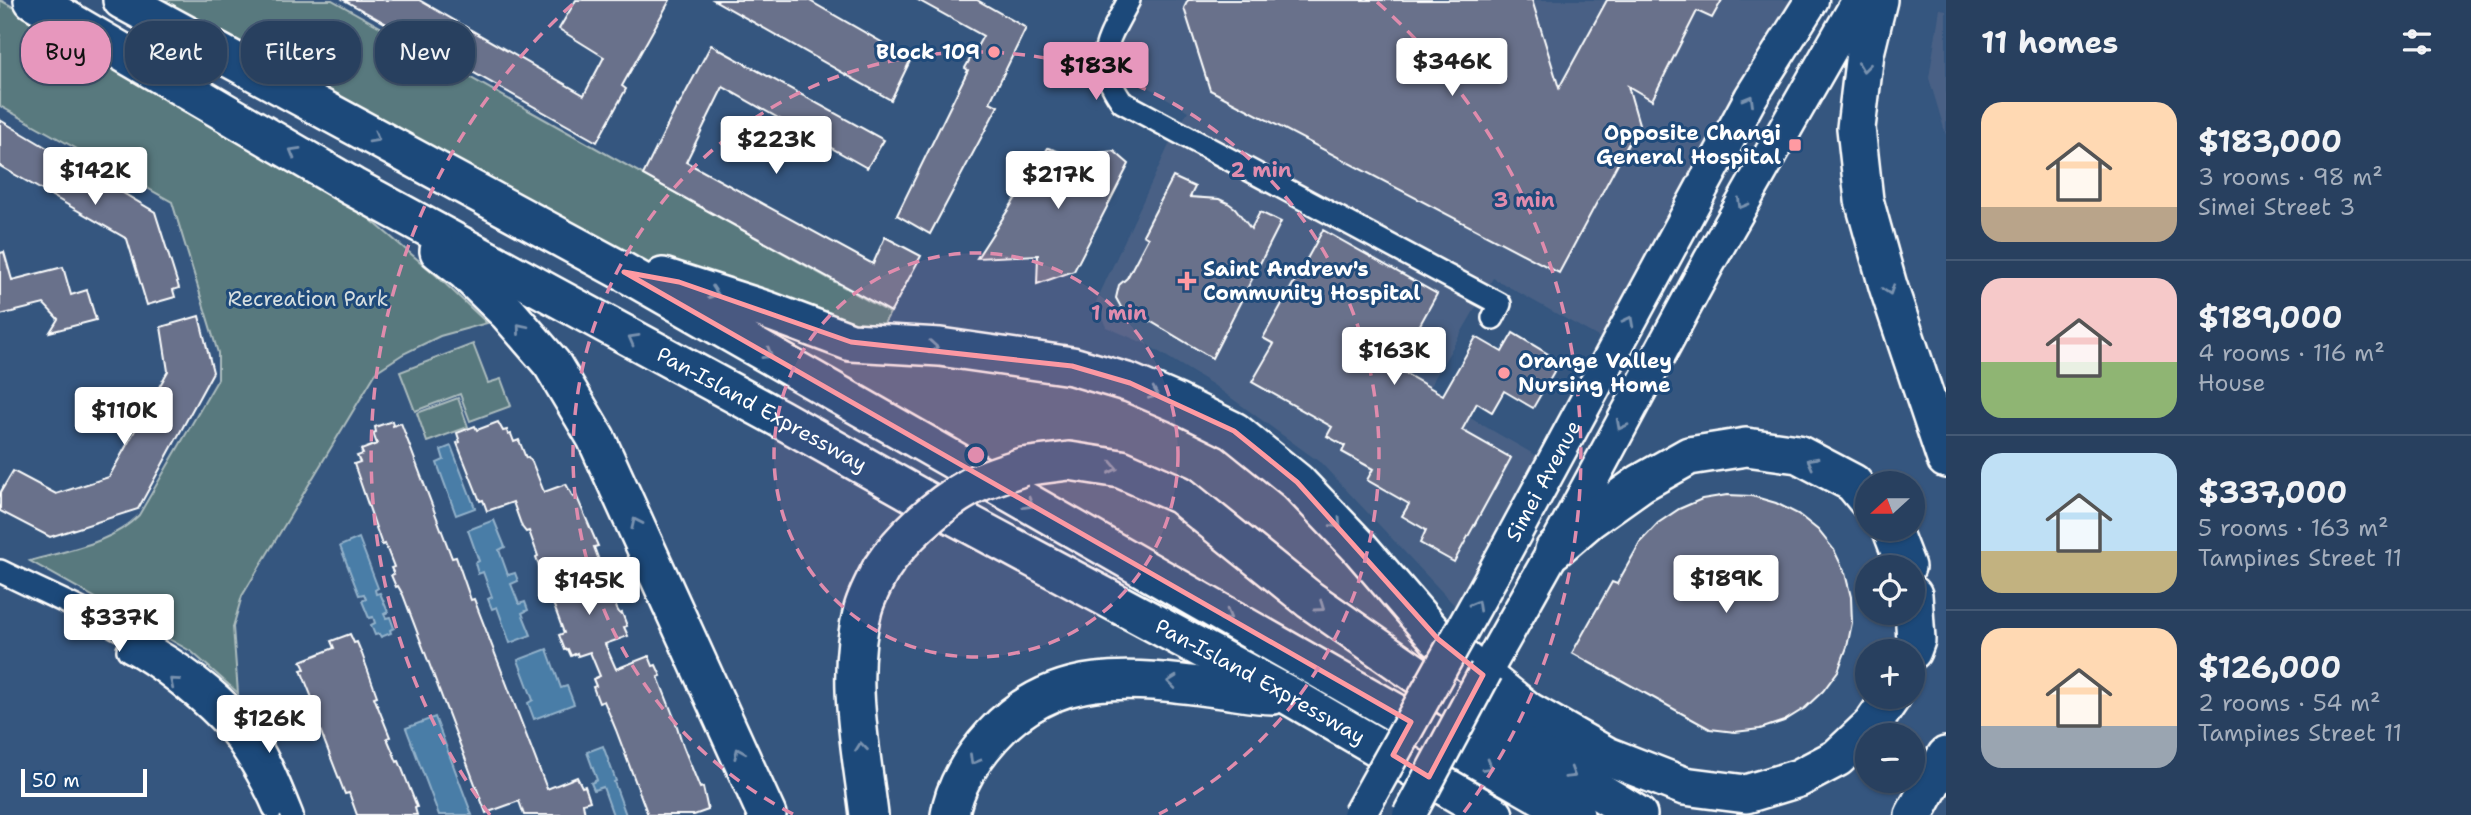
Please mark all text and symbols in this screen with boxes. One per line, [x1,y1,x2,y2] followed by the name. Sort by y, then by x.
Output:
[21,21,111,84] chip: Buy
[125,21,227,84] chip: Rent
[241,21,361,84] chip: Filters
[375,21,475,84] chip: New
[1981,22,2118,63] text: 11 homes
[2398,23,2436,61] icon: filters
[876,38,980,66] place label: Block 109
[1403,38,1501,98] pin: $346K
[1047,42,1145,102] pin: $183K
[986,44,1002,60] marker: Block 109
[1412,46,1492,76] text: $346K
[1060,50,1132,80] text: $183K
[1856,61,1871,73] one-way arrow
[1741,95,1754,107] one-way arrow
[727,116,825,176] pin: $223K
[1596,119,1781,171] place label: Opposite Changi General Hospital
[2198,121,2342,162] text: $183,000
[737,124,815,154] text: $223K
[368,130,381,143] one-way arrow
[2037,130,2121,214] icon: home
[1787,137,1803,153] marker: Opposite Changi General Hospital
[46,148,144,207] pin: $142K
[289,148,302,161] one-way arrow
[1009,152,1107,211] pin: $217K
[59,155,131,185] text: $142K
[1230,156,1292,184] text: 2 min
[1022,159,1094,189] text: $217K
[2198,162,2383,192] text: 3 rooms · 98 m²
[1493,186,1555,214] text: 3 min
[2198,192,2355,222] text: Simei Street 3
[1738,196,1751,209] one-way arrow
[1203,255,1421,307] place label: Saint Andrew's Community Hospital
[1177,271,1197,291] marker: Saint Andrew's Community Hospital
[1881,283,1895,295] one-way arrow
[227,285,389,313] park label: Recreation Park
[707,285,719,299] one-way arrow
[2198,297,2342,338] text: $189,000
[1091,299,1147,327] text: 1 min
[2037,306,2121,390] icon: home
[1621,316,1634,329] one-way arrow
[517,323,529,336] one-way arrow
[1345,328,1443,387] pin: $163K
[628,333,641,347] one-way arrow
[1358,335,1430,365] text: $163K
[2198,338,2385,368] text: 4 rooms · 116 m²
[927,339,938,354] one-way arrow
[652,340,872,479] street label: Pan-Island Expressway
[760,346,773,359] one-way arrow
[1518,347,1672,399] place label: Orange Valley Nursing Home
[1496,365,1512,381] marker: Orange Valley Nursing Home
[2198,368,2266,398] text: House
[1147,385,1159,399] one-way arrow
[75,388,173,447] pin: $110K
[91,395,157,425] text: $110K
[1499,415,1588,547] street label: Simei Avenue
[1616,418,1629,430] one-way arrow
[964,443,988,467] centre of rings
[1807,457,1819,470] one-way arrow
[1107,460,1119,475] one-way arrow
[1855,471,1925,541] north arrow
[1855,471,1925,793] map controls
[2198,472,2347,513] text: $337,000
[2037,481,2121,565] icon: home
[1022,496,1035,509] one-way arrow
[2198,513,2389,543] text: 5 rooms · 163 m²
[1329,516,1341,529] one-way arrow
[630,518,644,530] one-way arrow
[2198,543,2402,573] text: Tampines Street 11
[1855,555,1925,625] button: locate
[1677,556,1775,615] pin: $189K
[540,558,638,617] pin: $145K
[1690,563,1762,593] text: $189K
[554,565,624,595] text: $145K
[70,594,168,654] pin: $337K
[1313,599,1326,612] one-way arrow
[1468,600,1481,613] one-way arrow
[80,602,158,632] text: $337K
[1219,608,1232,621] one-way arrow
[1150,612,1371,751] street label: Pan-Island Expressway
[1855,639,1925,709] button: +
[2198,647,2341,688] text: $126,000
[2037,656,2121,740] icon: home
[1166,675,1178,690] one-way arrow
[170,678,182,691] one-way arrow
[2198,688,2381,718] text: 2 rooms · 54 m²
[220,696,318,755] pin: $126K
[233,703,305,733] text: $126K
[2198,718,2402,748] text: Tampines Street 11
[1855,723,1925,793] button: −
[854,741,869,753] one-way arrow
[733,748,747,760] one-way arrow
[969,753,982,766] one-way arrow
[1481,758,1494,771] one-way arrow
[21,766,147,798] scale bar
[1563,766,1576,779] one-way arrow
[32,768,80,793] text: 50 m

